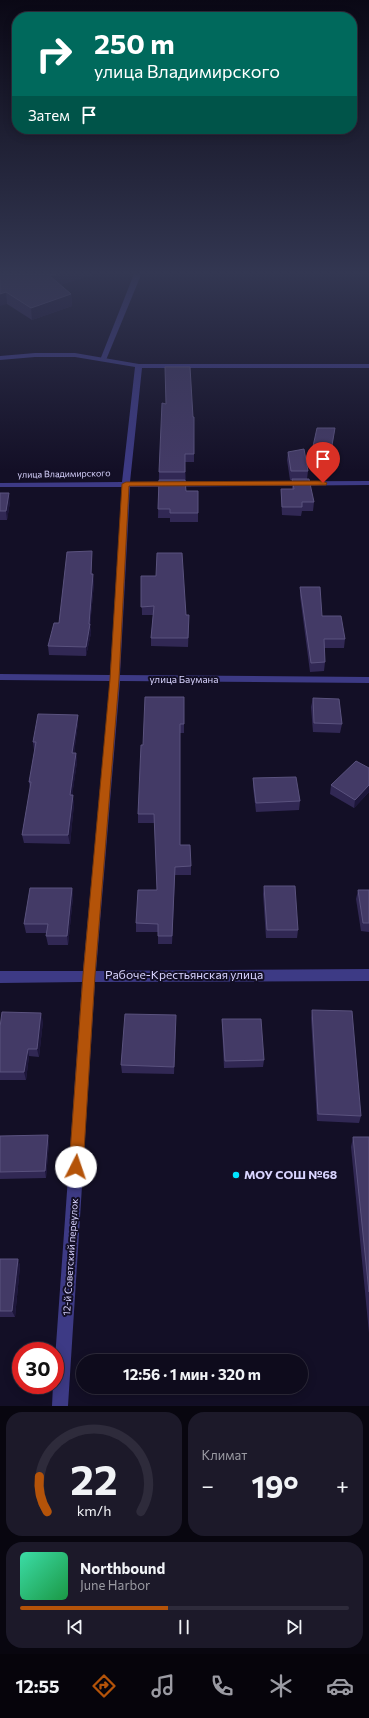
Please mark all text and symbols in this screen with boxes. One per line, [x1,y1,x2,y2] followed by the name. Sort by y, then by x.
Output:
[94,26,175,60] text: 250 m
[28,28,80,80] icon: right
[94,60,280,82] text: улица Владимирского
[78,104,100,126] icon: arrive
[28,106,70,124] text: Затем
[306,442,340,483] pin
[312,448,334,470] icon: arrive
[17,467,111,480] street label: улица Владимирского
[150,673,218,685] street label: улица Баумана
[105,967,263,981] street label: Рабоче-Крестьянская улица
[55,1146,97,1188] position arrow
[244,1167,337,1181] place label: МОУ СОШ №68
[231,1170,241,1180] marker: МОУ СОШ №68
[60,1197,80,1316] street label: 12-й Советский переулок
[12,1342,64,1394] speed limit sign: 30
[123,1365,261,1383] text: 12:56 · 1 мин · 320 m
[202,1447,247,1463] text: Климат
[70,1453,117,1504] text: 22
[251,1467,299,1504] text: 19°
[202,1472,214,1499] text: −
[336,1472,349,1499] text: +
[76,1501,111,1519] text: km/h
[80,1559,165,1577] text: Northbound
[80,1577,150,1593] text: June Harbor
[64,1616,86,1638] icon: previous
[173,1616,195,1638] icon: pause
[283,1616,305,1638] icon: next
[90,1672,118,1700] icon: directions
[149,1672,177,1700] icon: music
[208,1672,236,1700] icon: phone
[267,1672,295,1700] icon: climate
[326,1672,354,1700] icon: car
[15,1675,60,1697] text: 12:55

